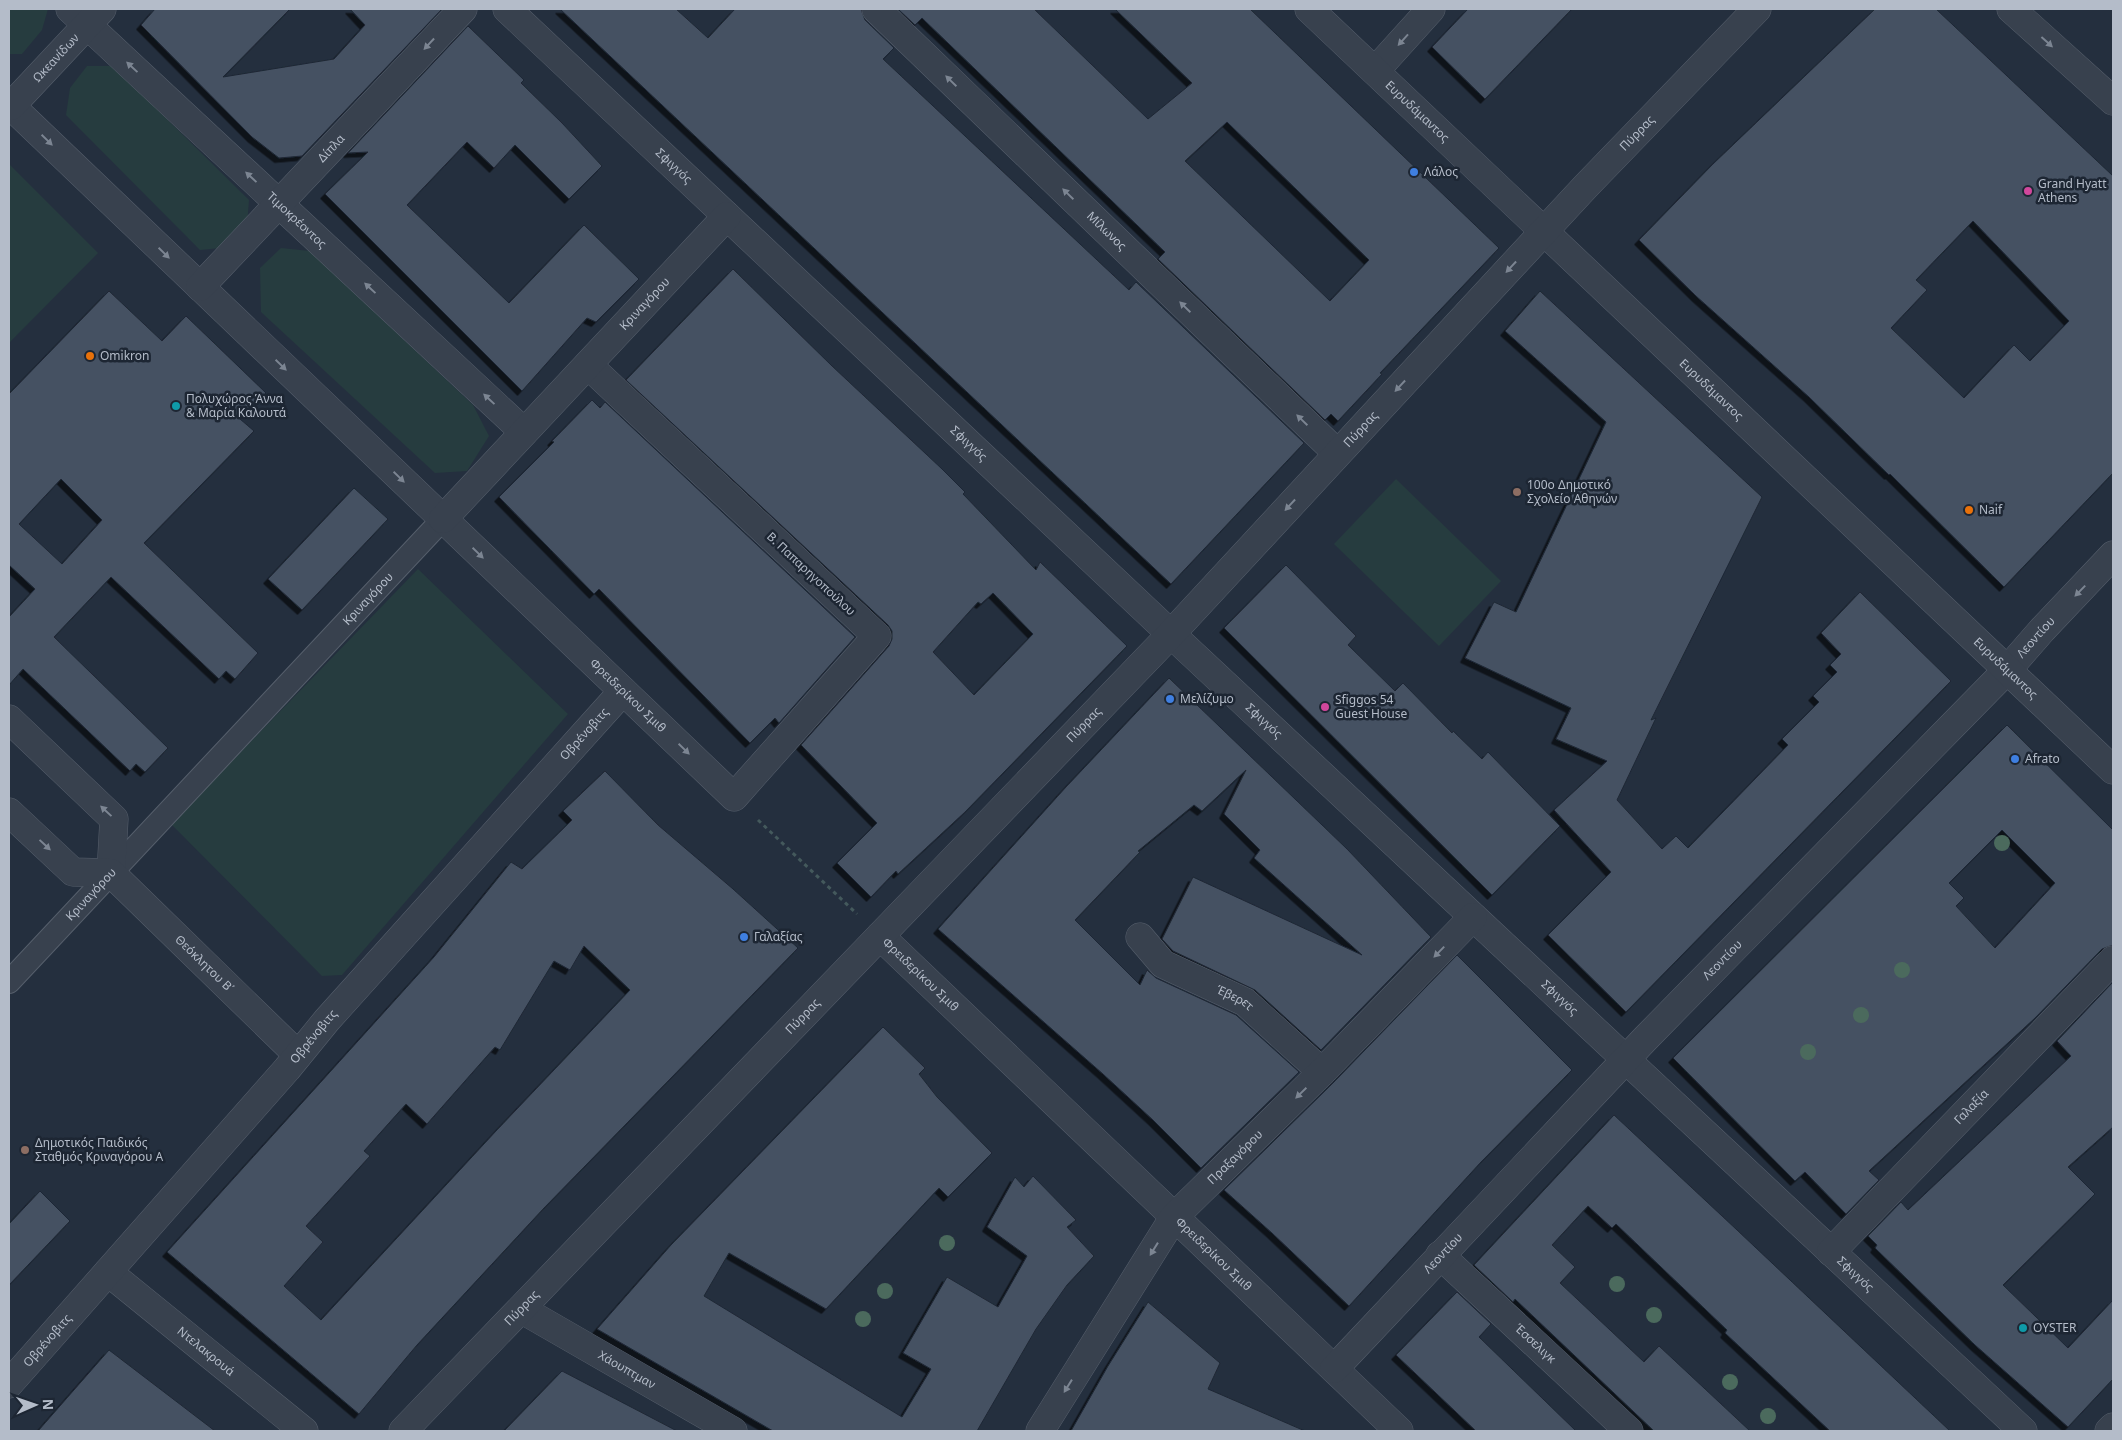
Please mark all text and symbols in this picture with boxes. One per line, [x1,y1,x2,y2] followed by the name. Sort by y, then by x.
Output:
[29,30,83,85] street label: Ωκεανίδων
[1397,33,1409,45] one-way arrow
[2041,36,2054,47] one-way arrow
[423,38,435,50] one-way arrow
[126,61,138,72] one-way arrow
[945,75,957,87] one-way arrow
[1382,76,1453,146] street label: Ευρυδάμαντος
[1615,111,1658,154] street label: Πύρρας
[313,130,349,166] street label: Δίπλα
[40,134,52,146] one-way arrow
[652,144,696,187] street label: Σφιγγός
[1424,163,1458,180] place label: Λάλος
[1408,166,1420,178] marker: Λάλος
[246,171,258,183] one-way arrow
[2038,175,2107,206] place label: Grand Hyatt Athens
[2022,185,2034,197] marker: Grand Hyatt Athens
[264,188,331,252] street label: Τιμοκρέοντος
[1062,188,1074,200] one-way arrow
[1083,207,1131,254] street label: Μίλωνος
[157,247,169,259] one-way arrow
[1505,261,1517,273] one-way arrow
[615,273,673,334] street label: Κριναγόρου
[364,282,376,294] one-way arrow
[1179,301,1191,313] one-way arrow
[100,347,150,364] place label: Omikron
[84,350,96,362] marker: Omikron
[1676,355,1748,424] street label: Ευρυδάμαντος
[275,359,287,371] one-way arrow
[1394,379,1406,391] one-way arrow
[186,390,287,421] place label: Πολυχώρος Άννα & Μαρία Καλουτά
[483,393,495,405] one-way arrow
[170,400,182,412] marker: Πολυχώρος Άννα & Μαρία Καλουτά
[1339,407,1382,451] street label: Πύρρας
[1296,414,1308,426] one-way arrow
[947,422,991,465] street label: Σφιγγός
[392,471,404,483] one-way arrow
[1527,476,1617,507] place label: 100ο Δημοτικό Σχολείο Αθηνών
[1511,486,1523,498] marker: 100ο Δημοτικό Σχολείο Αθηνών
[1284,498,1296,510] one-way arrow
[1979,501,2003,518] place label: Naif
[1963,504,1975,516] marker: Naif
[763,528,859,619] street label: Β. Παπαρηγοπούλου
[472,547,484,559] one-way arrow
[339,568,397,629] street label: Κριναγόρου
[2074,584,2086,596] one-way arrow
[2012,613,2059,661] street label: Λεοντίου
[1970,633,2042,703] street label: Ευρυδάμαντος
[586,654,670,736] street label: Φρειδερίκου Σμιθ
[1180,690,1234,707] place label: Μελίζυμο
[1335,691,1407,722] place label: Sfiggos 54 Guest House
[1164,693,1176,705] marker: Μελίζυμο
[1242,699,1286,742] street label: Σφιγγός
[1319,701,1331,713] marker: Sfiggos 54 Guest House
[1062,703,1105,746] street label: Πύρρας
[556,704,612,764] street label: Οβρένοβιτς
[678,743,690,755] one-way arrow
[2025,750,2060,767] place label: Afrato
[2009,753,2021,765] marker: Afrato
[100,805,112,817] one-way arrow
[38,839,50,851] one-way arrow
[62,864,120,924] street label: Κριναγόρου
[754,928,803,945] place label: Γαλαξίας
[172,931,238,996] street label: Θεόκλητου Β΄
[738,931,750,943] marker: Γαλαξίας
[879,934,963,1015] street label: Φρειδερίκου Σμιθ
[1698,936,1746,984] street label: Λεοντίου
[1433,945,1445,957] one-way arrow
[1538,976,1582,1019] street label: Σφιγγός
[1213,981,1258,1014] street label: Έβερετ
[781,994,824,1037] street label: Πύρρας
[286,1005,341,1067] street label: Οβρένοβιτς
[1950,1085,1992,1128] street label: Γαλαξία
[1295,1086,1307,1098] one-way arrow
[1203,1126,1266,1188] street label: Πραξαγόρου
[35,1134,164,1165] place label: Δημοτικός Παιδικός Σταθμός Κριναγόρου Α
[19,1144,31,1156] marker: Δημοτικός Παιδικός Σταθμός Κριναγόρου Α
[1172,1213,1256,1294] street label: Φρειδερίκου Σμιθ
[1419,1229,1466,1277] street label: Λεοντίου
[1149,1242,1159,1255] one-way arrow
[1834,1252,1878,1295] street label: Σφιγγός
[500,1286,543,1329] street label: Πύρρας
[19,1310,75,1370] street label: Οβρένοβιτς
[2033,1319,2077,1336] place label: OYSTER
[1511,1320,1560,1367] street label: Έσσελιγκ
[174,1322,239,1380] street label: Ντελακρουά
[2017,1322,2029,1334] marker: OYSTER
[595,1346,659,1393] street label: Χάουπτμαν
[10,1380,60,1430] north arrow
[1063,1380,1073,1393] one-way arrow
[39,1399,58,1411] text: N

